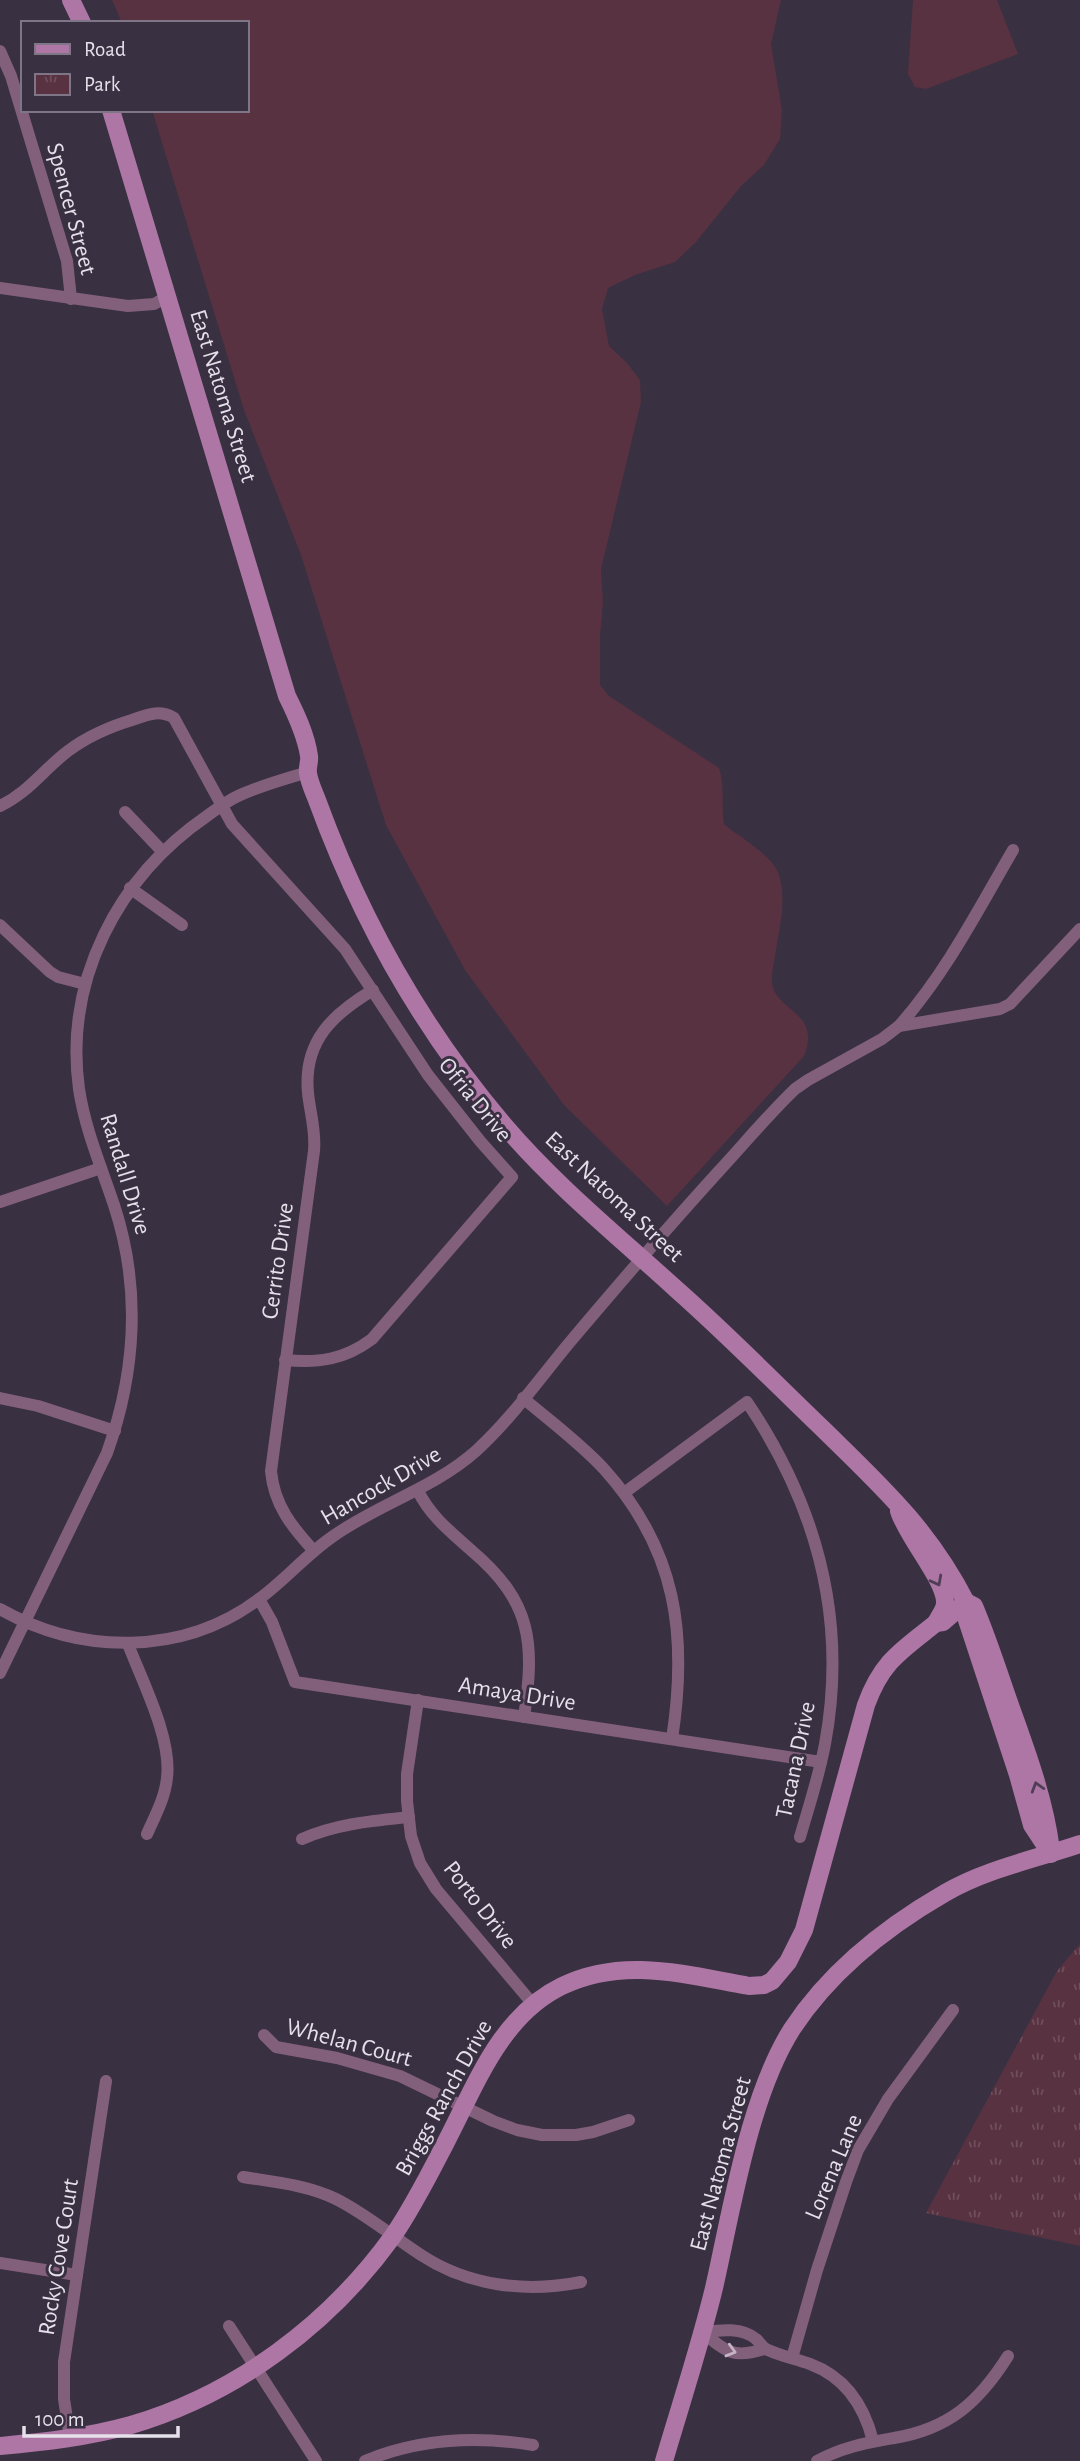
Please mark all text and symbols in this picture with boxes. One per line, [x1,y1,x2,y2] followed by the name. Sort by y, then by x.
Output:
[21,21,248,112] legend
[84,39,126,60] text: Road
[84,74,121,95] text: Park
[42,140,100,278] street label: Spencer Street
[185,307,261,486] street label: East Natoma Street
[434,1053,516,1147] street label: Ofria Drive
[95,1111,155,1237] street label: Randall Drive
[540,1127,688,1267] street label: East Natoma Street
[258,1201,298,1321] street label: Cerrito Drive
[317,1442,445,1530] street label: Hancock Drive
[929,1574,943,1587] one-way arrow
[457,1673,577,1715] street label: Amaya Drive
[772,1700,820,1820] street label: Tacana Drive
[1031,1781,1045,1794] one-way arrow
[439,1857,521,1953] street label: Porto Drive
[284,2015,415,2071] street label: Whelan Court
[391,2016,497,2180] street label: Briggs Ranch Drive
[686,2074,756,2254] street label: East Natoma Street
[801,2111,867,2223] street label: Lorena Lane
[35,2177,83,2337] street label: Rocky Cove Court
[725,2342,737,2357] one-way arrow
[24,2394,178,2438] scale bar
[35,2409,85,2430] text: 100 m

